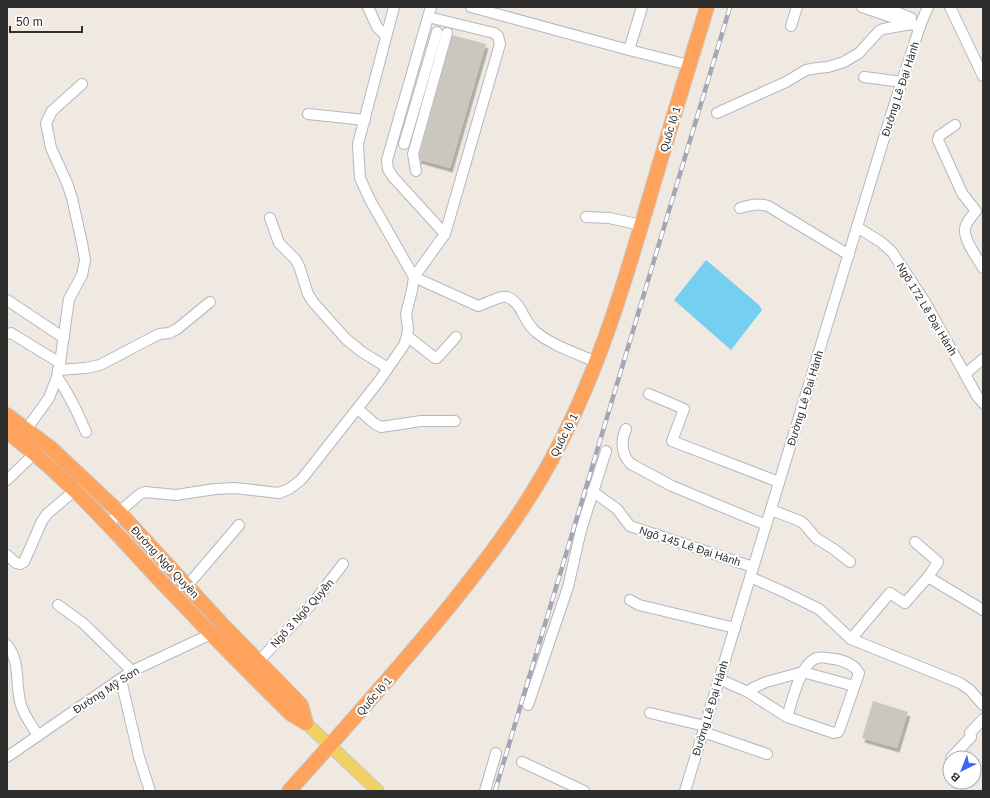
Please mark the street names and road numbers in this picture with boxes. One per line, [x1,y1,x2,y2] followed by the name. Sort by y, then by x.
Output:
[879,40,921,138] street label: Đường Lê Đại Hành
[657,105,683,153] street label: Quốc lộ 1
[895,261,959,357] street label: Ngõ 172 Lê Đại Hành
[785,349,825,447] street label: Đường Lê Đại Hành
[548,411,580,459] street label: Quốc lộ 1
[129,524,201,600] street label: Đường Ngô Quyền
[638,524,742,568] street label: Ngõ 145 Lê Đại Hành
[268,576,336,650] street label: Ngõ 3 Ngô Quyền
[690,659,730,757] street label: Đường Lê Đại Hành
[71,664,141,716] street label: Đường Mỹ Sơn
[354,674,394,718] street label: Quốc lộ 1

